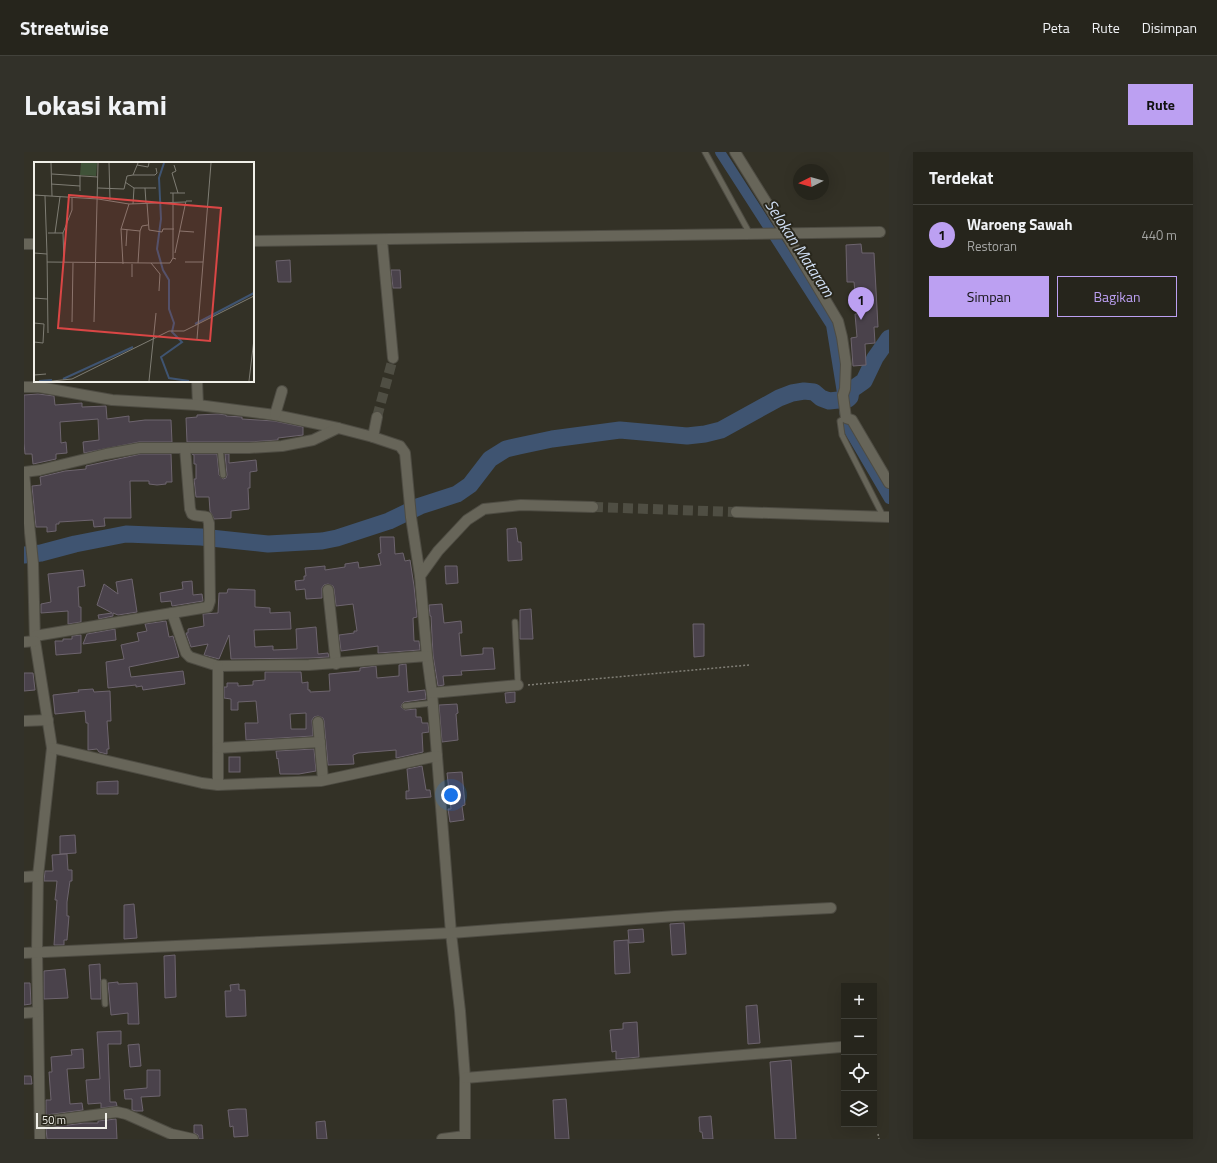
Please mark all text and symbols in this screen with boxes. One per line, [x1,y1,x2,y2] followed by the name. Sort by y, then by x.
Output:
[20,13,109,42] text: Streetwise
[1043,17,1070,38] text: Peta
[1092,17,1120,38] text: Rute
[1142,17,1197,38] text: Disimpan
[24,83,167,126] text: Lokasi kami
[1128,84,1193,125] button: Rute
[34,162,254,382] inset map
[793,164,829,200] north arrow
[929,165,993,191] text: Terdekat
[759,195,841,302] water label: Selokan Mataram
[967,213,1073,236] text: Waroeng Sawah
[938,225,946,245] text: 1
[1141,225,1177,245] text: 440 m
[967,236,1017,256] text: Restoran
[929,276,1049,317] button: Simpan
[1057,276,1177,317] button: Bagikan
[848,287,874,320] pin: 1
[441,785,461,805] your location
[841,983,877,1127] map controls
[841,983,877,1019] button: +
[841,1019,877,1055] button: −
[841,1055,877,1091] button: locate
[841,1091,877,1127] button: layers
[36,1111,107,1130] scale bar
[42,1112,66,1128] text: 50 m

